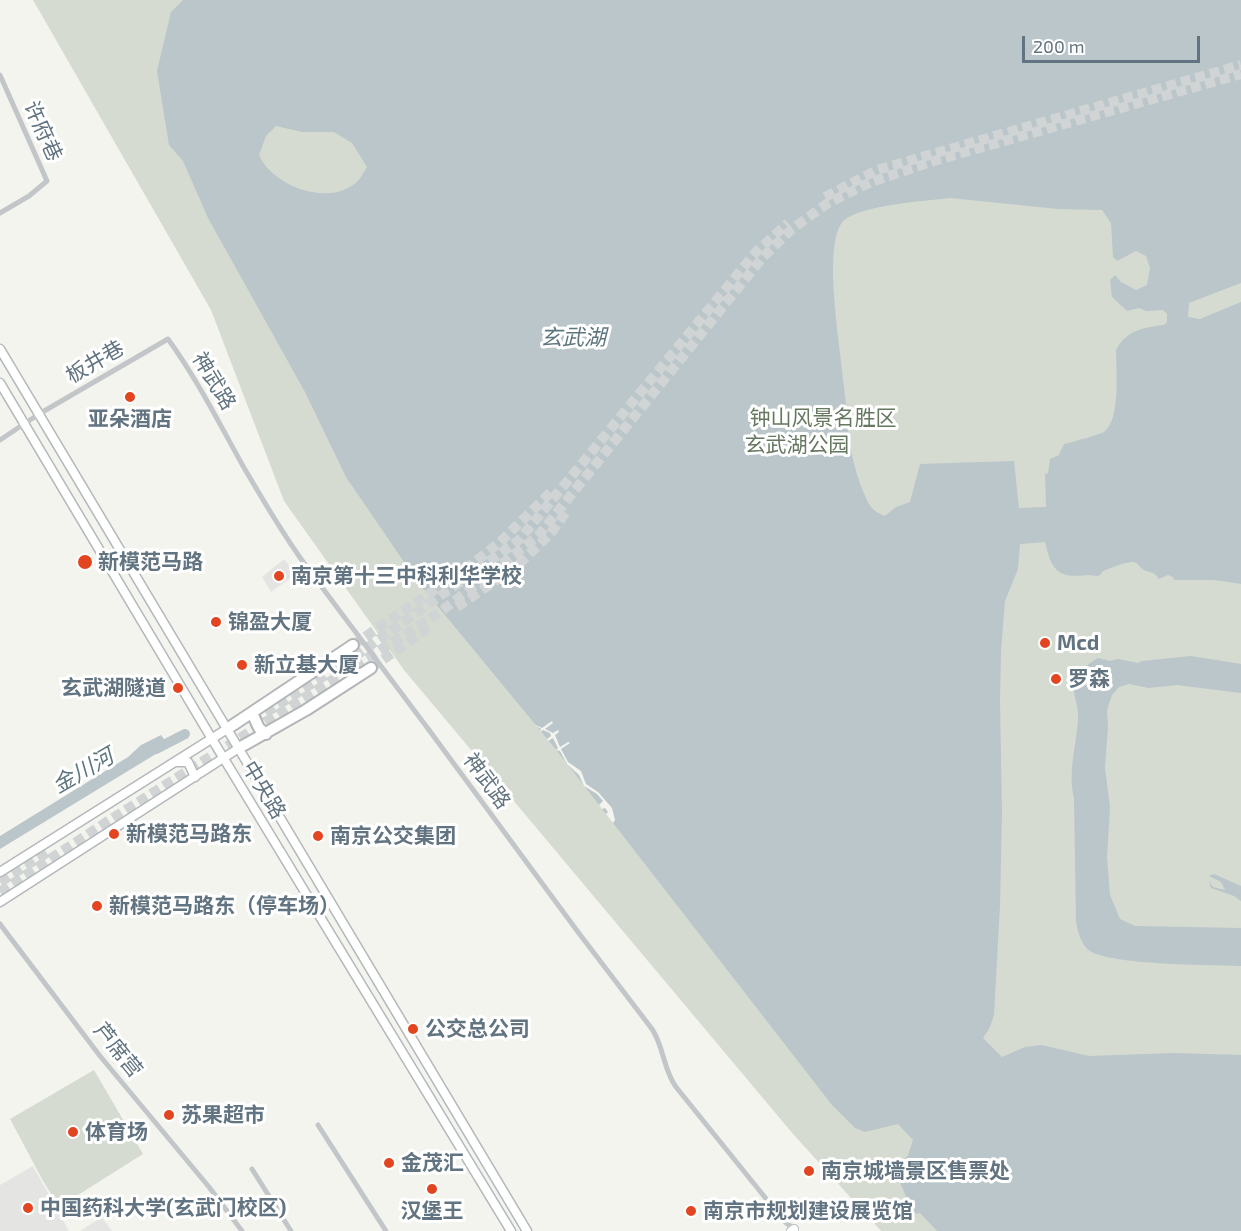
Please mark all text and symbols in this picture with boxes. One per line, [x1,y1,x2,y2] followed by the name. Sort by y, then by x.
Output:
[1025,24,1204,62] scale bar
[1033,35,1085,57] text: 200 m
[19,97,67,165] street label: 许府巷
[540,325,606,351] water label: 玄武湖
[61,335,129,389] street label: 板井巷
[187,348,241,414] street label: 神武路
[123,390,137,404] marker: 亚朵酒店
[750,405,896,431] park label: 钟山风景名胜区
[88,406,172,432] place label: 亚朵酒店
[745,432,849,458] park label: 玄武湖公园
[98,549,203,575] place label: 新模范马路
[76,553,94,571] marker: 新模范马路
[291,563,522,589] place label: 南京第十三中科利华学校
[272,569,286,583] marker: 南京第十三中科利华学校
[228,609,312,635] place label: 锦盈大厦
[209,615,223,629] marker: 锦盈大厦
[1057,630,1099,656] place label: Mcd
[1038,636,1052,650] marker: Mcd
[254,652,359,678] place label: 新立基大厦
[235,658,249,672] marker: 新立基大厦
[1068,666,1110,692] place label: 罗森
[1049,672,1063,686] marker: 罗森
[61,675,166,701] place label: 玄武湖隧道
[171,681,185,695] marker: 玄武湖隧道
[48,743,118,799] water label: 金川河
[458,748,516,814] street label: 神武路
[237,757,291,823] street label: 中央路
[126,821,252,847] place label: 新模范马路东
[330,823,456,849] place label: 南京公交集团
[107,827,121,841] marker: 新模范马路东
[311,829,325,843] marker: 南京公交集团
[109,893,340,919] place label: 新模范马路东（停车场）
[90,899,104,913] marker: 新模范马路东（停车场）
[425,1016,530,1042] place label: 公交总公司
[88,1018,148,1082] street label: 芦席营
[406,1022,420,1036] marker: 公交总公司
[181,1102,265,1128] place label: 苏果超市
[162,1108,176,1122] marker: 苏果超市
[85,1119,148,1145] place label: 体育场
[66,1125,80,1139] marker: 体育场
[401,1150,464,1176] place label: 金茂汇
[382,1156,396,1170] marker: 金茂汇
[821,1158,1010,1184] place label: 南京城墙景区售票处
[802,1164,816,1178] marker: 南京城墙景区售票处
[425,1182,439,1196] marker: 汉堡王
[40,1195,286,1221] place label: 中国药科大学(玄武门校区)
[401,1198,463,1224] place label: 汉堡王
[703,1198,913,1224] place label: 南京市规划建设展览馆
[21,1201,35,1215] marker: 中国药科大学(玄武门校区)
[684,1204,698,1218] marker: 南京市规划建设展览馆

